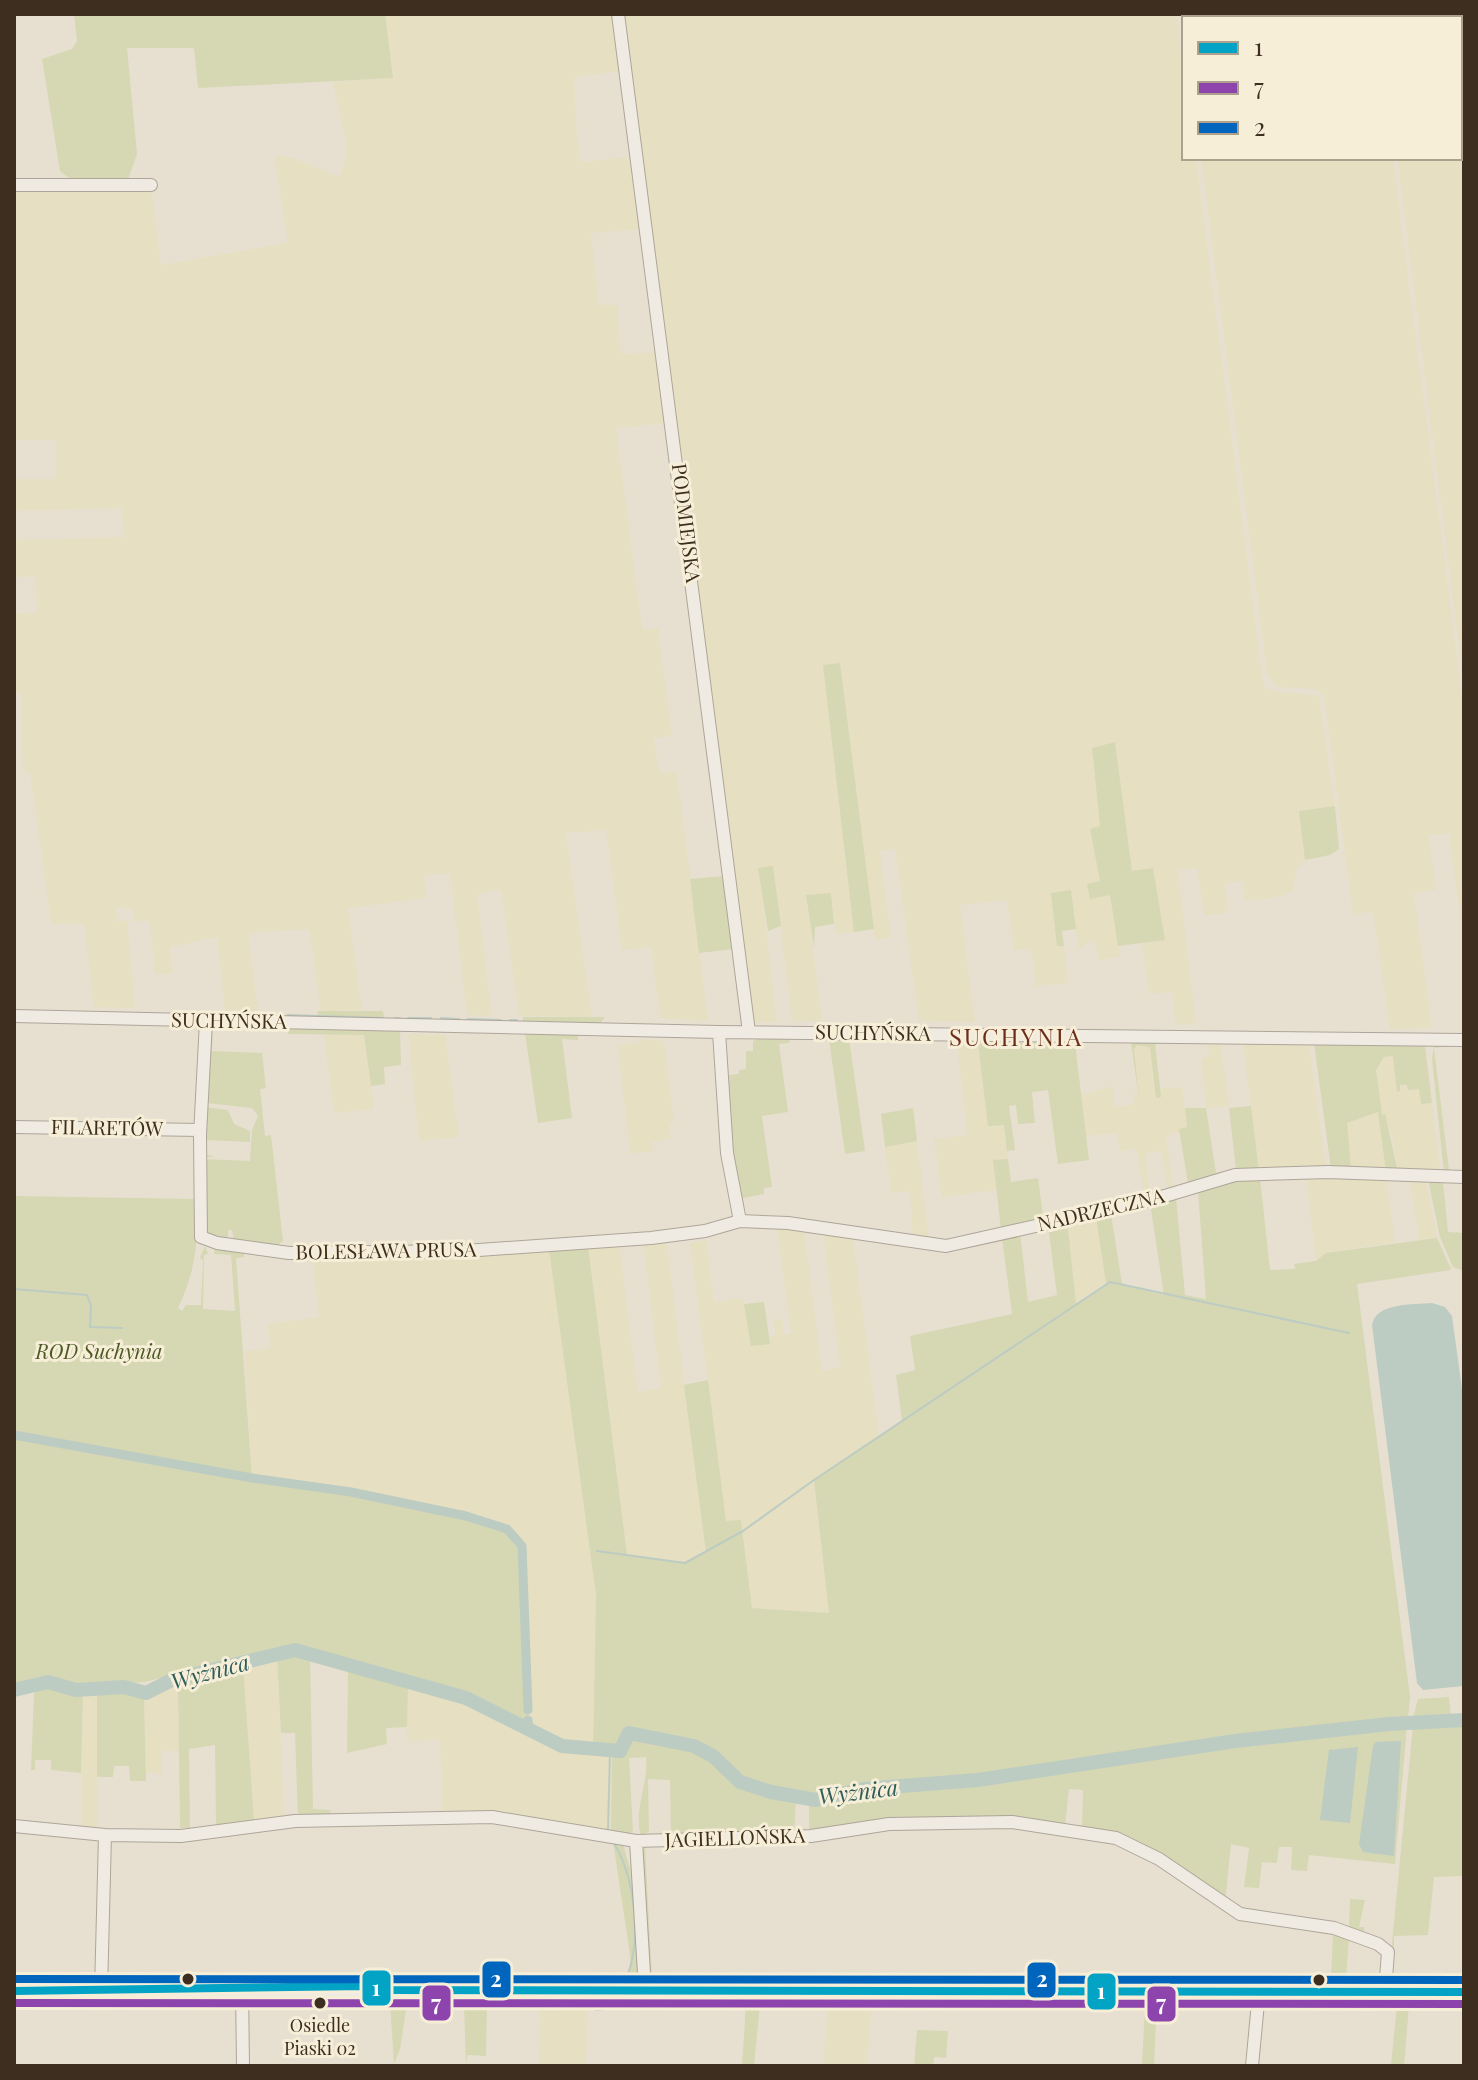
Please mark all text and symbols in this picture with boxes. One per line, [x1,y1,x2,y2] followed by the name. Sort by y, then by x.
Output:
[1182,16,1462,160] legend
[1254,30,1263,62] text: 1
[1254,70,1264,102] text: 7
[1254,110,1266,142] text: 2
[667,462,708,584] street label: PODMIEJSKA
[171,1005,287,1034] street label: SUCHYŃSKA
[815,1017,931,1046] street label: SUCHYŃSKA
[949,1020,1083,1052] district label: SUCHYNIA
[51,1112,164,1141] street label: FILARETÓW
[1034,1181,1167,1236] street label: NADRZECZNA
[295,1234,477,1265] street label: BOLESŁAWA PRUSA
[35,1337,162,1364] park label: ROD Suchynia
[167,1646,252,1696] water label: Wyżnica
[816,1771,900,1811] water label: Wyżnica
[663,1821,806,1852] street label: JAGIELLOŃSKA
[481,1960,512,1999] line badge: 2
[1026,1961,1057,1999] line badge: 2
[490,1963,502,1993] text: 2
[1036,1963,1048,1993] text: 2
[361,1969,392,2007] line badge: 1
[180,1971,196,1987] unlabelled marker
[372,1972,380,2002] text: 1
[1086,1972,1117,2011] line badge: 1
[1311,1972,1327,1988] unlabelled marker
[1097,1975,1105,2005] text: 1
[421,1984,452,2022] line badge: 7
[1146,1985,1177,2023] line badge: 7
[431,1987,441,2017] text: 7
[1156,1987,1166,2017] text: 7
[312,1995,328,2011] marker: Osiedle Piaski 02
[284,2013,356,2060] place label: Osiedle Piaski 02

